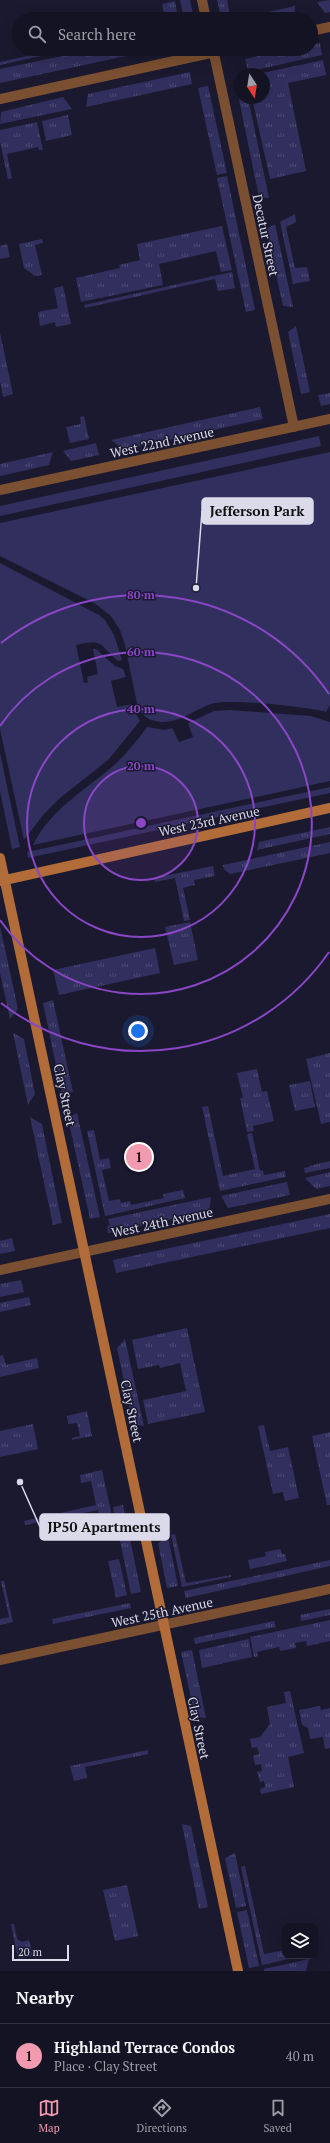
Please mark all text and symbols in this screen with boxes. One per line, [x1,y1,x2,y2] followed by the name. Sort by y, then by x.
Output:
[12,12,318,56] search box
[26,23,48,45] icon: search
[58,24,136,44] text: Search here
[234,68,270,104] north arrow
[249,192,284,278] street label: Decatur Street
[108,422,216,462] street label: West 22nd Avenue
[202,498,313,524] callout: Jefferson Park
[210,501,305,520] text: Jefferson Park
[127,587,155,602] text: 80 m
[127,644,155,659] text: 60 m
[127,701,155,716] text: 40 m
[127,758,155,773] text: 20 m
[157,801,261,841] street label: West 23rd Avenue
[134,816,148,830] centre of rings
[128,1021,148,1041] your location
[50,1062,80,1128] street label: Clay Street
[126,1142,152,1172] pin: 1
[110,1202,214,1242] street label: West 24th Avenue
[117,1378,147,1444] street label: Clay Street
[40,1514,169,1540] callout: JP50 Apartments
[47,1517,161,1536] text: JP50 Apartments
[110,1592,214,1632] street label: West 25th Avenue
[184,1695,214,1761] street label: Clay Street
[282,1923,318,1959] map controls
[282,1923,318,1959] button: layers
[12,1943,69,1962] scale bar
[18,1945,42,1959] text: 20 m
[16,1986,74,2009] text: Nearby
[54,2037,235,2057] text: Highland Terrace Condos
[25,2047,33,2065] text: 1
[286,2047,314,2065] text: 40 m
[54,2057,157,2075] text: Place · Clay Street
[38,2097,60,2135] tab: Map
[136,2097,187,2135] tab: Directions
[263,2097,292,2135] tab: Saved

